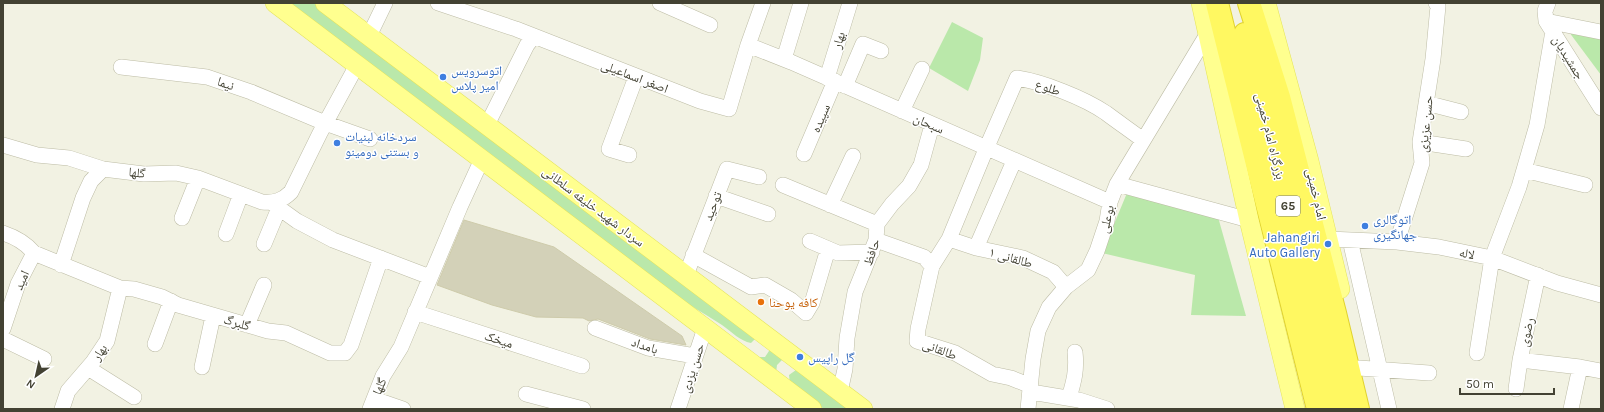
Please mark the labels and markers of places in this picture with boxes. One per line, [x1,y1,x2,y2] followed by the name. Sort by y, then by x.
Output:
[451,63,502,94] place label: اتوسرويس امير پلاس
[438,72,448,82] marker: اتوسرويس امير پلاس
[345,129,419,160] place label: سردخانه لبنیات و بستنی دومینو
[332,138,342,148] marker: سردخانه لبنیات و بستنی دومینو
[1373,212,1417,243] place label: اتوگالری جهانگیری
[1360,221,1370,231] marker: اتوگالری جهانگیری
[1249,230,1320,260] place label: Jahangiri Auto Gallery
[1323,239,1333,249] marker: Jahangiri Auto Gallery
[769,295,819,311] place label: کافه یوحنا
[756,297,766,307] marker: کافه یوحنا
[808,350,855,366] place label: گل راپیس
[795,352,805,362] marker: گل راپیس

